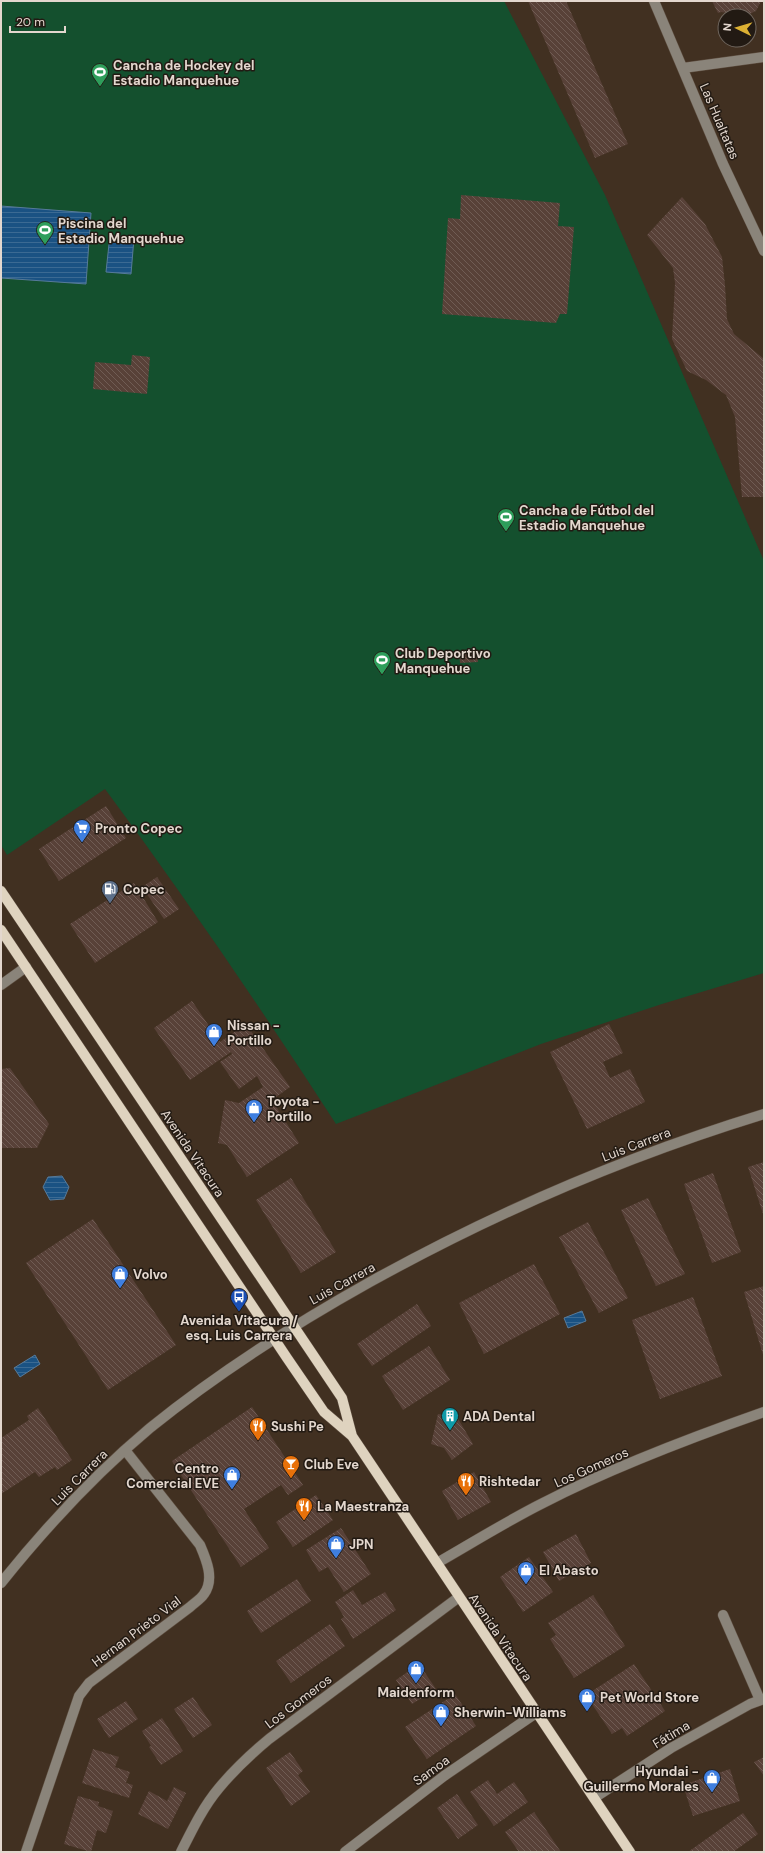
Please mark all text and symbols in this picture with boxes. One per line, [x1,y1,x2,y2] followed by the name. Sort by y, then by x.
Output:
[10,8,65,34] scale bar
[717,8,757,48] north arrow
[16,14,45,30] text: 20 m
[720,23,734,32] text: N
[113,57,255,89] place label: Cancha de Hockey del Estadio Manquehue
[90,62,110,87] sports icon: Cancha de Hockey del Estadio Manquehue
[696,81,743,162] street label: Las Hualtatas
[58,215,184,247] place label: Piscina del Estadio Manquehue
[35,220,55,245] sports icon: Piscina del Estadio Manquehue
[519,502,654,534] place label: Cancha de Fútbol del Estadio Manquehue
[496,507,516,532] sports icon: Cancha de Fútbol del Estadio Manquehue
[395,645,491,677] place label: Club Deportivo Manquehue
[372,650,392,675] sports icon: Club Deportivo Manquehue
[72,818,92,843] supermarket icon: Pronto Copec
[95,820,182,837] place label: Pronto Copec
[100,879,120,904] fuel station icon: Copec
[123,881,165,898] place label: Copec
[227,1017,280,1049] place label: Nissan - Portillo
[204,1022,224,1047] shop icon: Nissan - Portillo
[267,1093,320,1125] place label: Toyota - Portillo
[244,1098,264,1123] shop icon: Toyota - Portillo
[157,1106,228,1200] street label: Avenida Vitacura
[599,1124,673,1165] street label: Luis Carrera
[306,1258,378,1308] street label: Luis Carrera
[110,1264,130,1289] shop icon: Volvo
[133,1266,168,1283] place label: Volvo
[229,1287,249,1312] bus stop icon: Avenida Vitacura / esq. Luis Carrera
[180,1312,298,1344] place label: Avenida Vitacura / esq. Luis Carrera
[440,1406,460,1431] building icon: ADA Dental
[463,1408,535,1425] place label: ADA Dental
[248,1416,268,1441] restaurant icon: Sushi Pe
[271,1418,324,1435] place label: Sushi Pe
[551,1444,631,1491] street label: Los Gomeros
[48,1446,111,1509] street label: Luis Carrera
[281,1454,301,1479] bar icon: Club Eve
[304,1456,359,1473] place label: Club Eve
[126,1460,219,1492] place label: Centro Comercial EVE
[222,1465,242,1490] shop icon: Centro Comercial EVE
[456,1471,476,1496] restaurant icon: Rishtedar
[479,1473,541,1490] place label: Rishtedar
[294,1496,314,1521] restaurant icon: La Maestranza
[317,1498,409,1515] place label: La Maestranza
[326,1534,346,1559] shop icon: JPN
[349,1536,374,1553] place label: JPN
[516,1560,536,1585] shop icon: El Abasto
[539,1562,599,1579] place label: El Abasto
[465,1590,536,1684] street label: Avenida Vitacura
[88,1592,184,1670] street label: Hernan Prieto Vial
[406,1659,426,1684] shop icon: Maidenform
[261,1671,335,1732] street label: Los Gomeros
[377,1684,455,1701] place label: Maidenform
[577,1687,597,1712] shop icon: Pet World Store
[600,1689,699,1706] place label: Pet World Store
[431,1702,451,1727] shop icon: Sherwin-Williams
[454,1704,566,1721] place label: Sherwin-Williams
[650,1717,693,1752] street label: Fátima
[410,1751,453,1789] street label: Samoa
[583,1763,699,1795] place label: Hyundai - Guillermo Morales
[702,1768,722,1793] shop icon: Hyundai - Guillermo Morales

